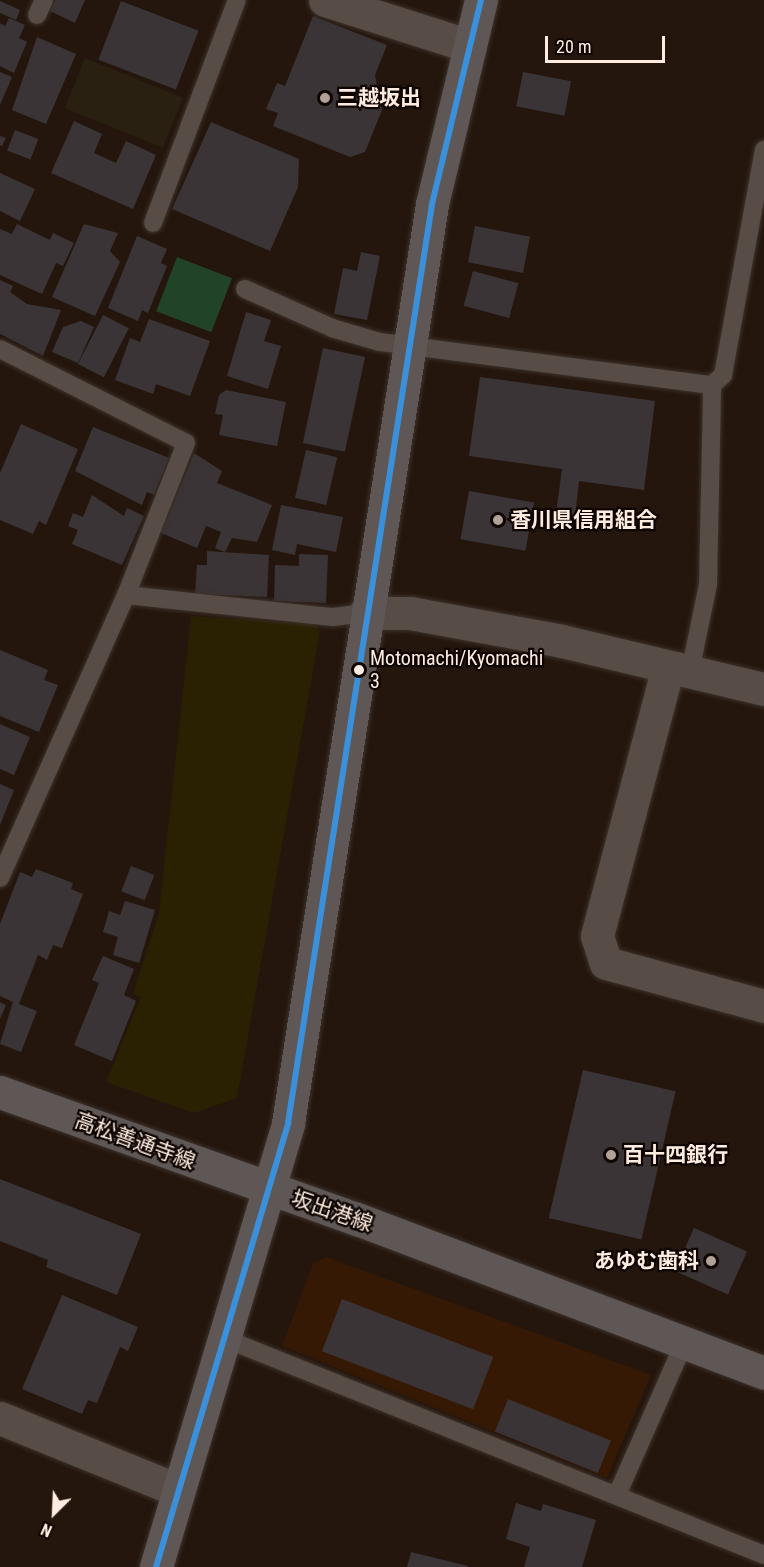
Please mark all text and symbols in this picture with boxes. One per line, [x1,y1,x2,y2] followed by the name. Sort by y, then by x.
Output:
[548,24,668,62] scale bar
[556,36,591,57] text: 20 m
[337,85,421,111] place label: 三越坂出
[318,91,332,105] marker: 三越坂出
[510,507,657,533] place label: 香川県信用組合
[491,513,505,527] marker: 香川県信用組合
[370,646,543,693] place label: Motomachi/Kyomachi 3
[353,664,365,676] marker: Motomachi/Kyomachi 3
[71,1108,199,1174] street label: 高松善通寺線
[623,1142,728,1168] place label: 百十四銀行
[604,1148,618,1162] marker: 百十四銀行
[288,1185,376,1237] street label: 坂出港線
[594,1248,699,1274] place label: あゆむ歯科
[704,1254,718,1268] marker: あゆむ歯科
[24,1483,84,1543] north arrow
[38,1519,55,1541] text: N

